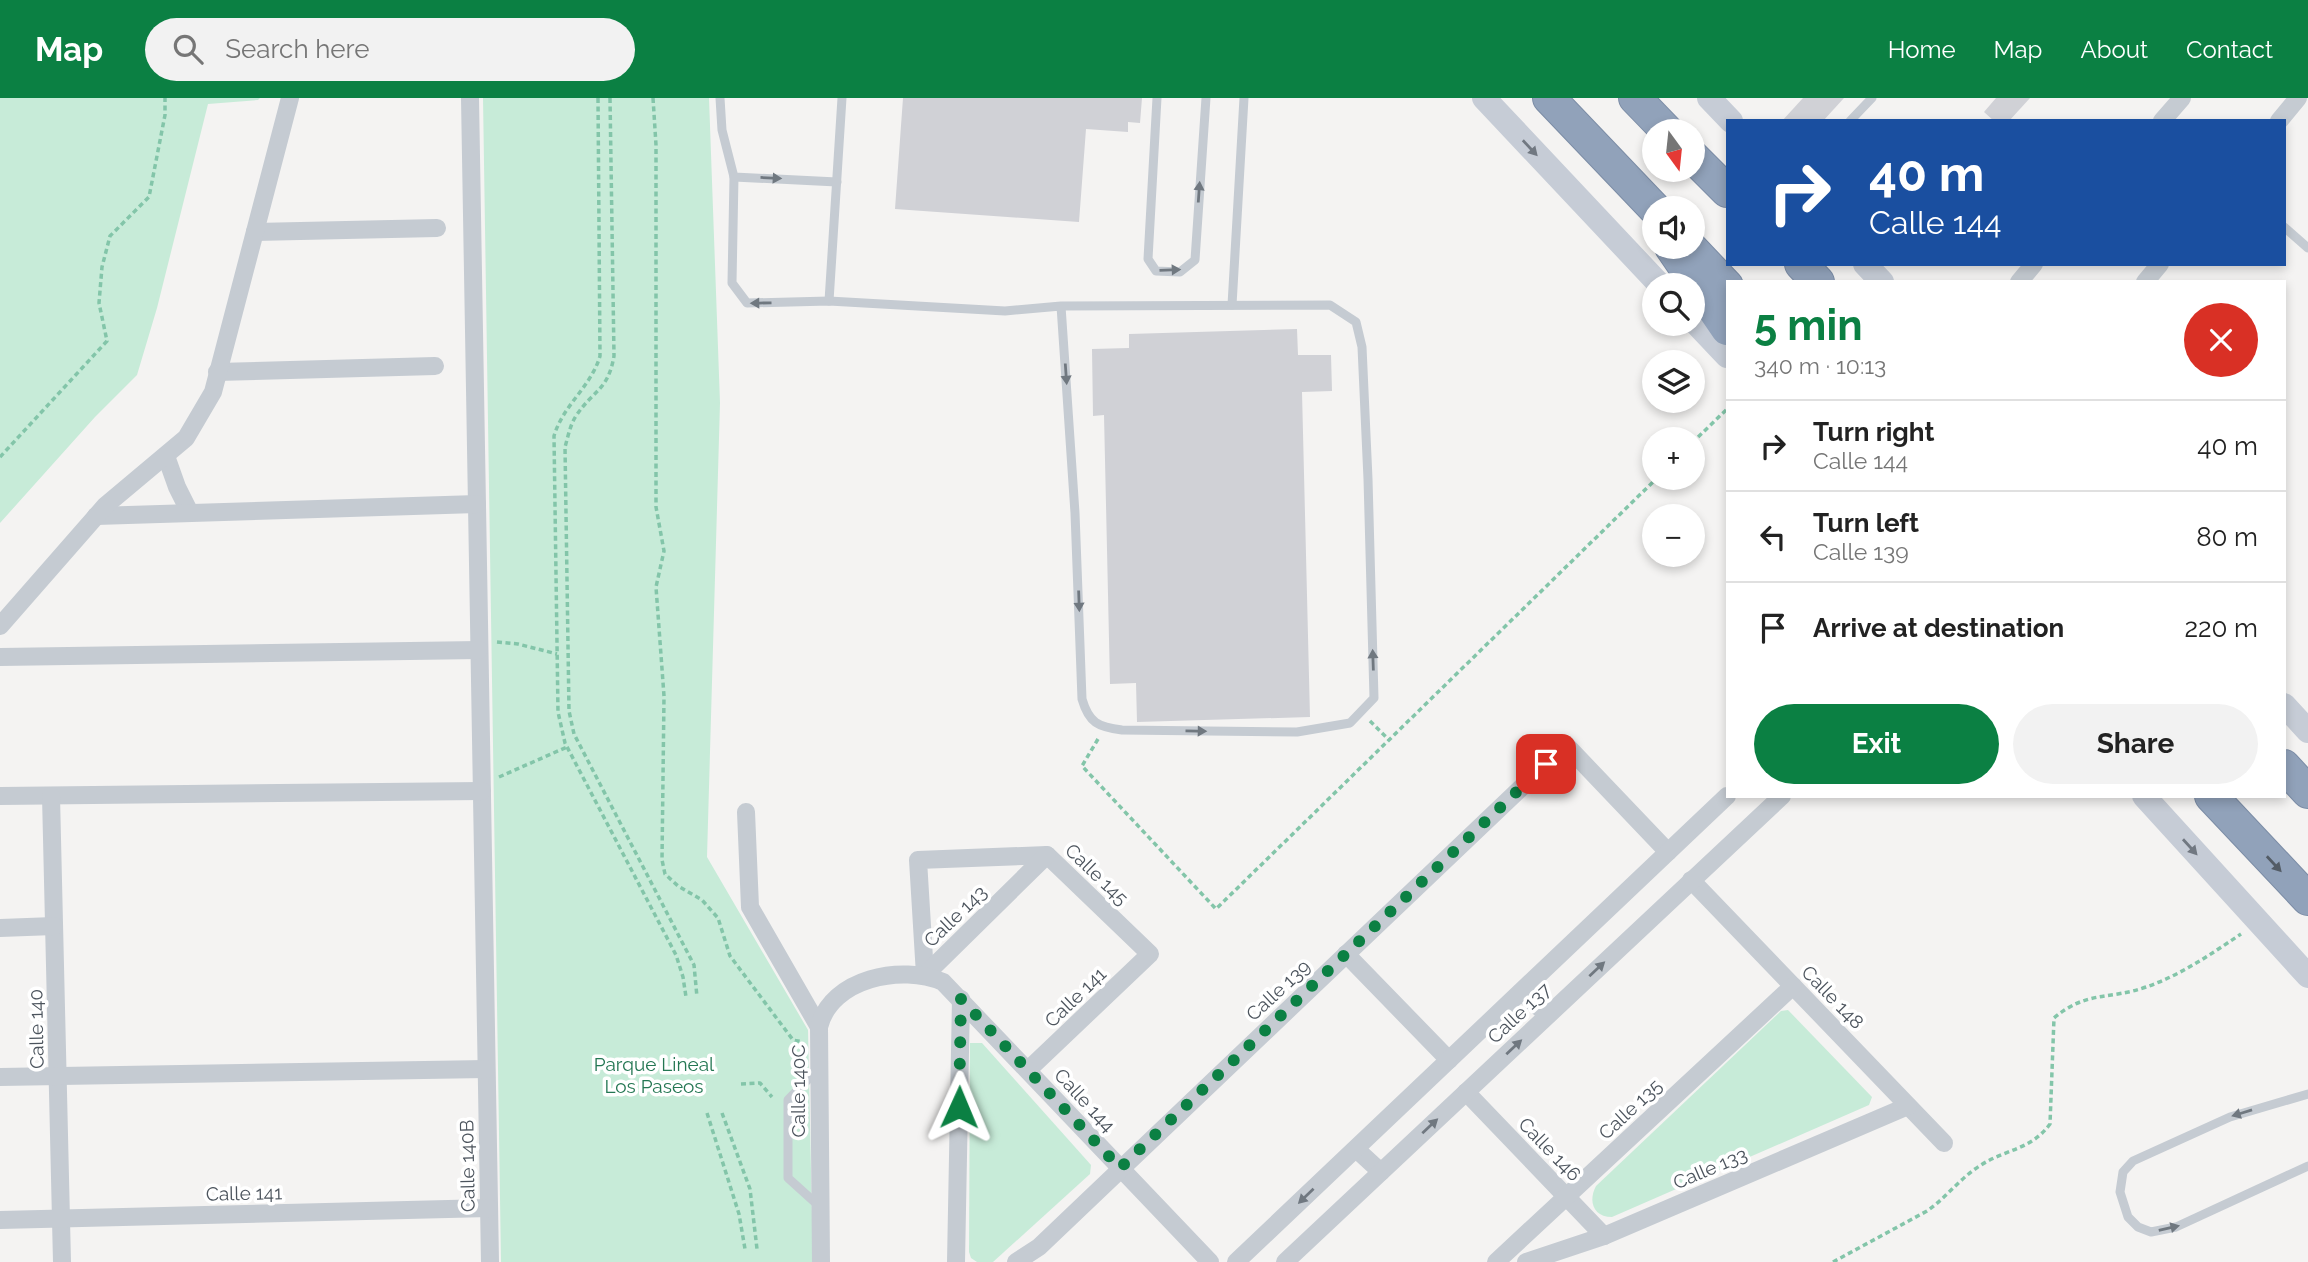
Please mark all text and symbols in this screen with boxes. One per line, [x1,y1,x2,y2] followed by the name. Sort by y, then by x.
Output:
[145,18,635,81] search box
[35,30,103,69] text: Map
[169,30,207,68] icon: search
[225,34,370,64] text: Search here
[1888,35,1956,64] text: Home
[1994,35,2042,64] text: Map
[2080,35,2148,64] text: About
[2186,35,2273,64] text: Contact
[1642,119,1704,182] north arrow
[1642,119,1705,567] map controls
[1522,139,1538,156] one-way arrow
[1869,145,1984,202] text: 40 m
[1754,147,1845,238] icon: right
[760,173,782,184] one-way arrow
[1194,181,1205,203] one-way arrow
[1642,196,1705,259] button: sound
[1869,204,2001,241] text: Calle 144
[1159,265,1181,276] one-way arrow
[1642,273,1705,336] button: search
[750,297,772,309] one-way arrow
[1754,301,1863,350] text: 5 min
[2184,303,2258,377] button: close
[1642,350,1705,413] button: layers
[1754,352,1886,379] text: 340 m · 10:13
[1061,363,1072,385] one-way arrow
[1813,417,1934,447] text: Turn right
[1642,427,1705,490] button: +
[1754,427,1792,465] icon: right
[2197,431,2258,461] text: 40 m
[1813,447,1908,474] text: Calle 144
[1642,504,1705,567] button: −
[1813,508,1919,538] text: Turn left
[1754,518,1792,556] icon: left
[2196,522,2258,552] text: 80 m
[1813,538,1909,565] text: Calle 139
[1073,590,1084,612] one-way arrow
[1754,609,1792,647] icon: arrive
[1813,613,2064,643] text: Arrive at destination
[2184,613,2258,643] text: 220 m
[1368,648,1379,670] one-way arrow
[1754,704,1999,784] button: Exit
[2013,704,2258,784] button: Share
[1185,725,1207,737] one-way arrow
[1516,734,1576,794] pin
[1527,745,1565,783] icon: arrive
[2182,838,2198,856] one-way arrow
[1061,839,1133,909] street label: Calle 145
[2266,855,2283,872] one-way arrow
[919,881,991,951] street label: Calle 143
[1242,955,1314,1025] street label: Calle 139
[1588,961,1605,977] one-way arrow
[1797,961,1869,1033] street label: Calle 148
[1040,963,1110,1031] street label: Calle 141
[1483,978,1555,1048] street label: Calle 137
[24,989,48,1069] street label: Calle 140
[1505,1040,1522,1056] one-way arrow
[787,1045,809,1137] street label: Calle 140C
[594,1053,715,1097] park label: Parque Lineal Los Paseos
[1050,1064,1120,1136] street label: Calle 144
[922,1070,996,1144] position arrow
[1594,1074,1666,1144] street label: Calle 135
[2232,1108,2253,1119] one-way arrow
[1514,1113,1586,1185] street label: Calle 146
[1421,1118,1438,1134] one-way arrow
[455,1120,479,1212] street label: Calle 140B
[1670,1143,1750,1193] street label: Calle 133
[206,1181,282,1205] street label: Calle 141
[1298,1187,1315,1204] one-way arrow
[2158,1222,2180,1233] one-way arrow

